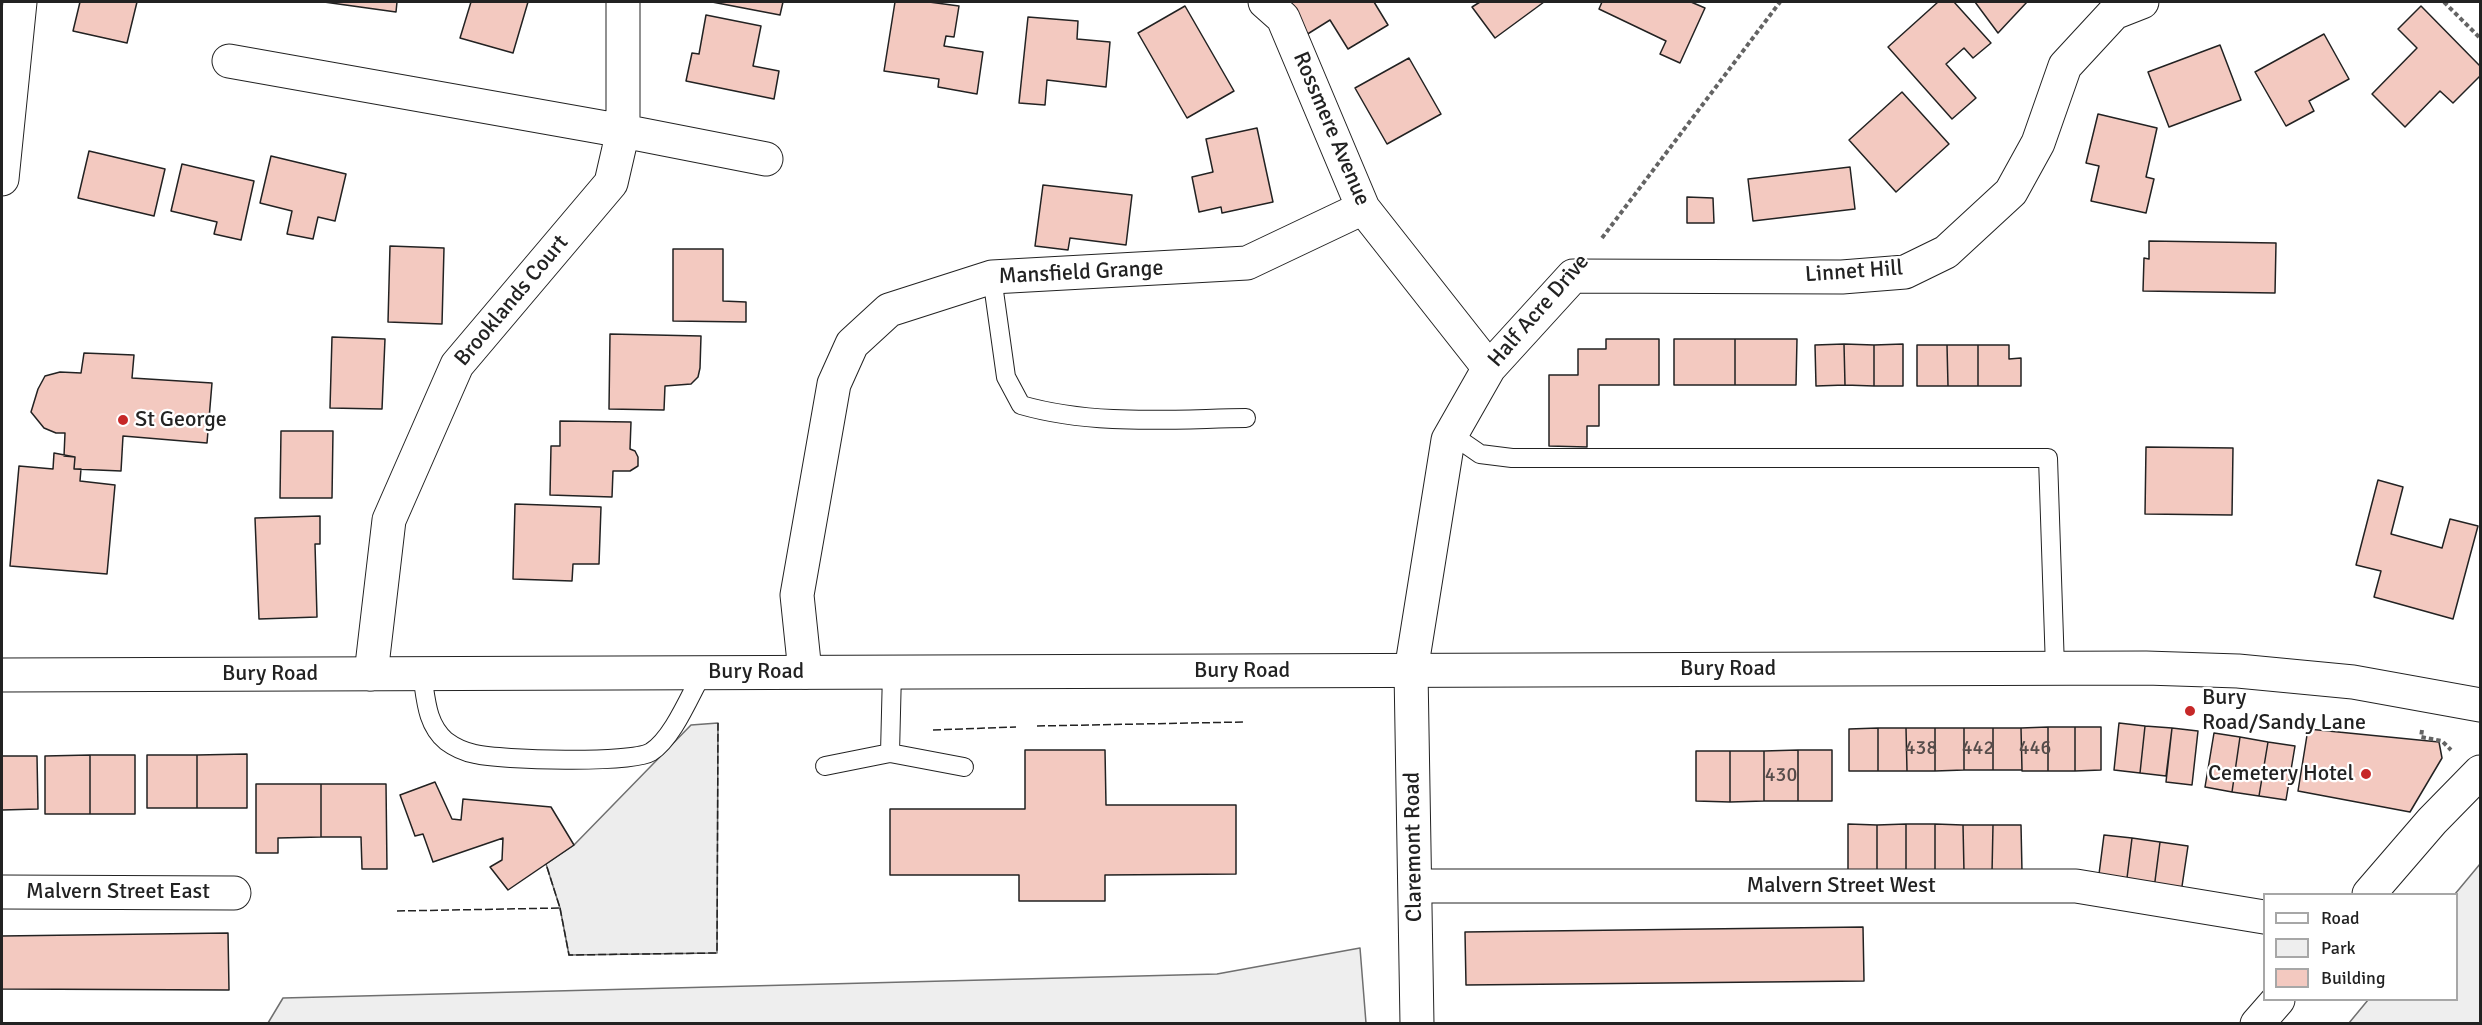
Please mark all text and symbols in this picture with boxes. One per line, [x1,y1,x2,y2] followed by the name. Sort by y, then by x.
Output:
[1287,48,1375,210] street label: Rossmere Avenue
[450,230,574,372] street label: Brooklands Court
[1483,249,1595,373] street label: Half Acre Drive
[998,255,1164,291] street label: Mansfield Grange
[1804,255,1904,289] street label: Linnet Hill
[135,407,227,433] place label: St George
[116,413,130,427] marker: St George
[1680,656,1776,682] street label: Bury Road
[1194,658,1290,684] street label: Bury Road
[708,659,804,685] street label: Bury Road
[222,661,318,687] street label: Bury Road
[2202,685,2366,736] place label: Bury Road/Sandy Lane
[2183,704,2197,718] marker: Bury Road/Sandy Lane
[1905,737,1937,761] house number: 438
[1962,737,1994,761] house number: 442
[2019,737,2051,761] house number: 446
[2208,761,2354,787] place label: Cemetery Hotel
[1765,764,1797,788] house number: 430
[2359,767,2373,781] marker: Cemetery Hotel
[1399,772,1429,922] street label: Claremont Road
[1746,873,1936,899] street label: Malvern Street West
[26,879,210,905] street label: Malvern Street East
[2263,893,2458,1001] legend
[2321,907,2360,929] text: Road
[2321,937,2356,959] text: Park
[2321,967,2385,989] text: Building

